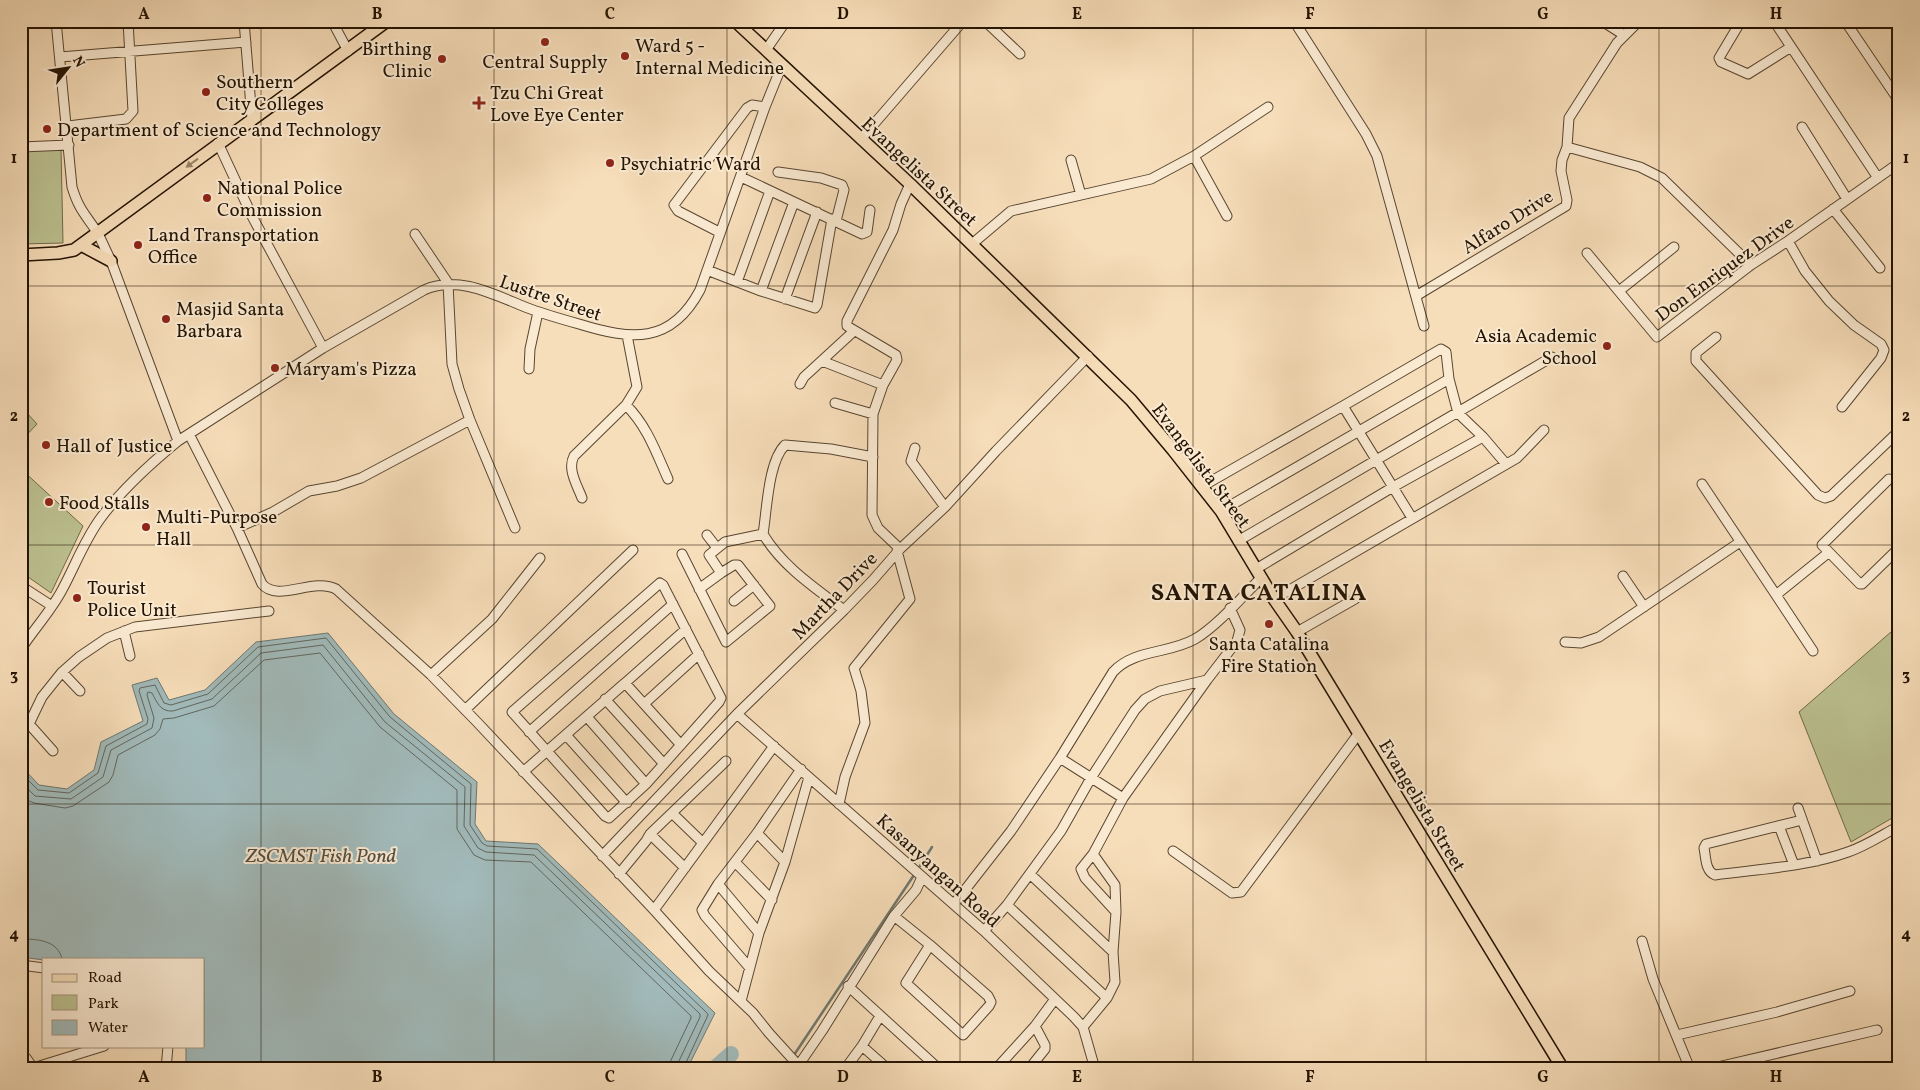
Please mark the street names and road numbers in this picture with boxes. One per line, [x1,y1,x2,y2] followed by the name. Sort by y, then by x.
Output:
[855,112,983,233] street label: Evangelista Street
[1457,184,1559,261] street label: Alfaro Drive
[1651,210,1800,329] street label: Don Enriquez Drive
[496,269,605,329] street label: Lustre Street
[1145,398,1256,534] street label: Evangelista Street
[787,547,884,646] street label: Martha Drive
[1371,735,1471,877] street label: Evangelista Street
[870,809,1005,934] street label: Kasanyangan Road

